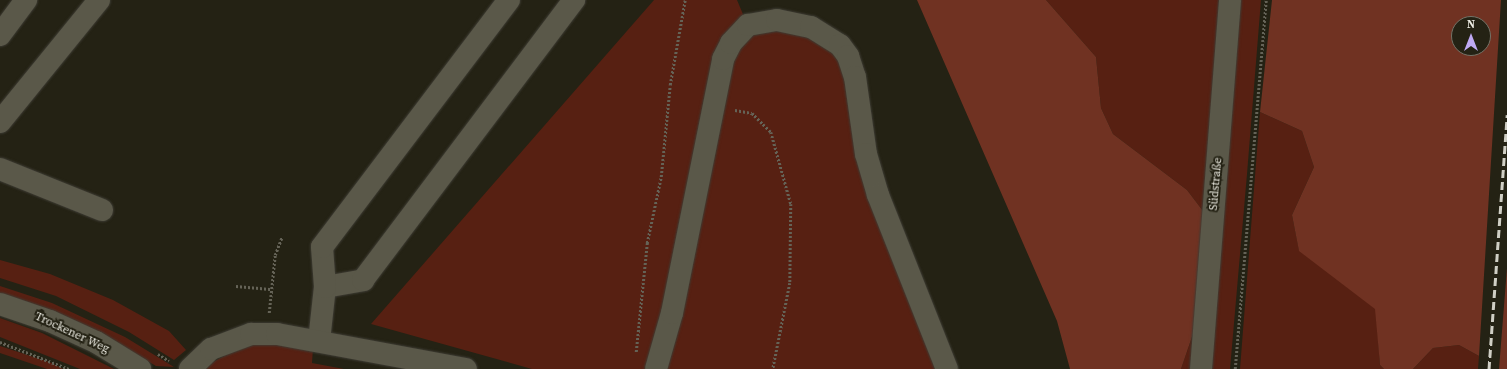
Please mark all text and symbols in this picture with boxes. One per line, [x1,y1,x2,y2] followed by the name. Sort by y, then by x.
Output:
[1451,16,1491,56] north arrow
[1467,17,1475,32] text: N
[1207,157,1225,211] street label: Südstraße
[32,309,112,357] street label: Trockener Weg

